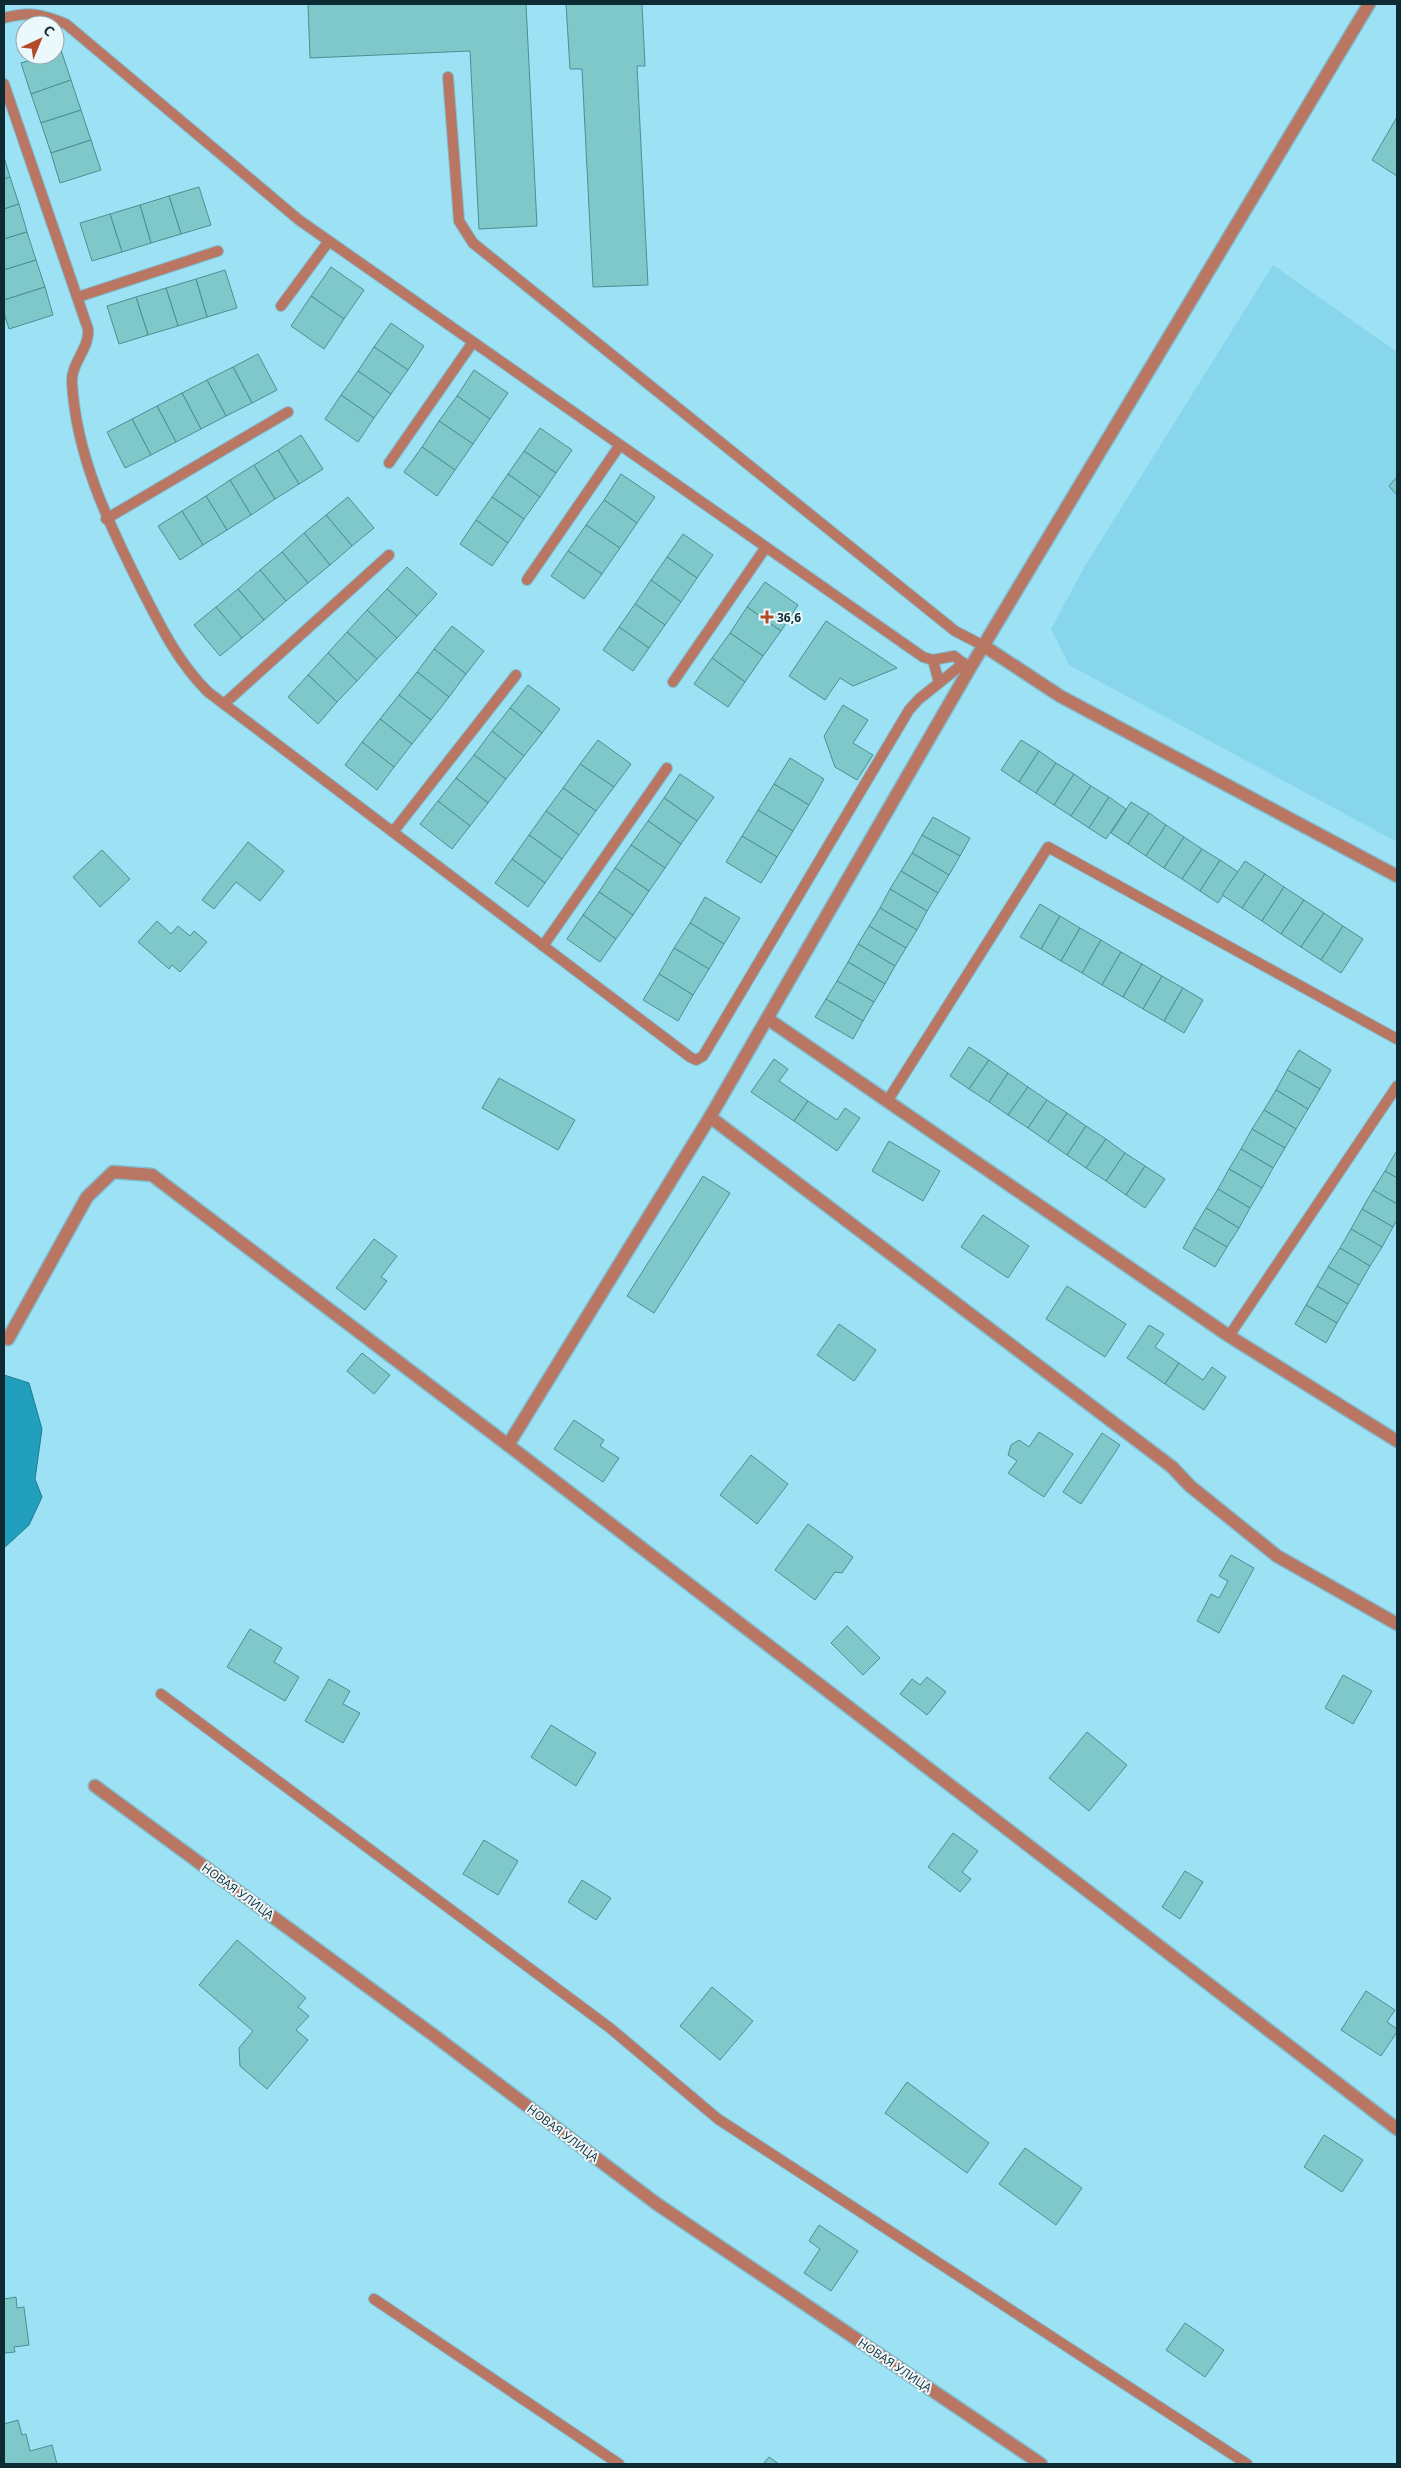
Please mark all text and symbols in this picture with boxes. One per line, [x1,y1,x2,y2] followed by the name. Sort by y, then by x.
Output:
[15,15,65,65] north arrow
[40,20,59,40] text: С
[777,609,801,626] place label: 36,6
[761,611,773,623] marker: 36,6
[198,1859,278,1923] street label: НОВАЯ УЛИЦА
[524,2100,603,2166] street label: НОВАЯ УЛИЦА
[855,2334,936,2396] street label: НОВАЯ УЛИЦА

